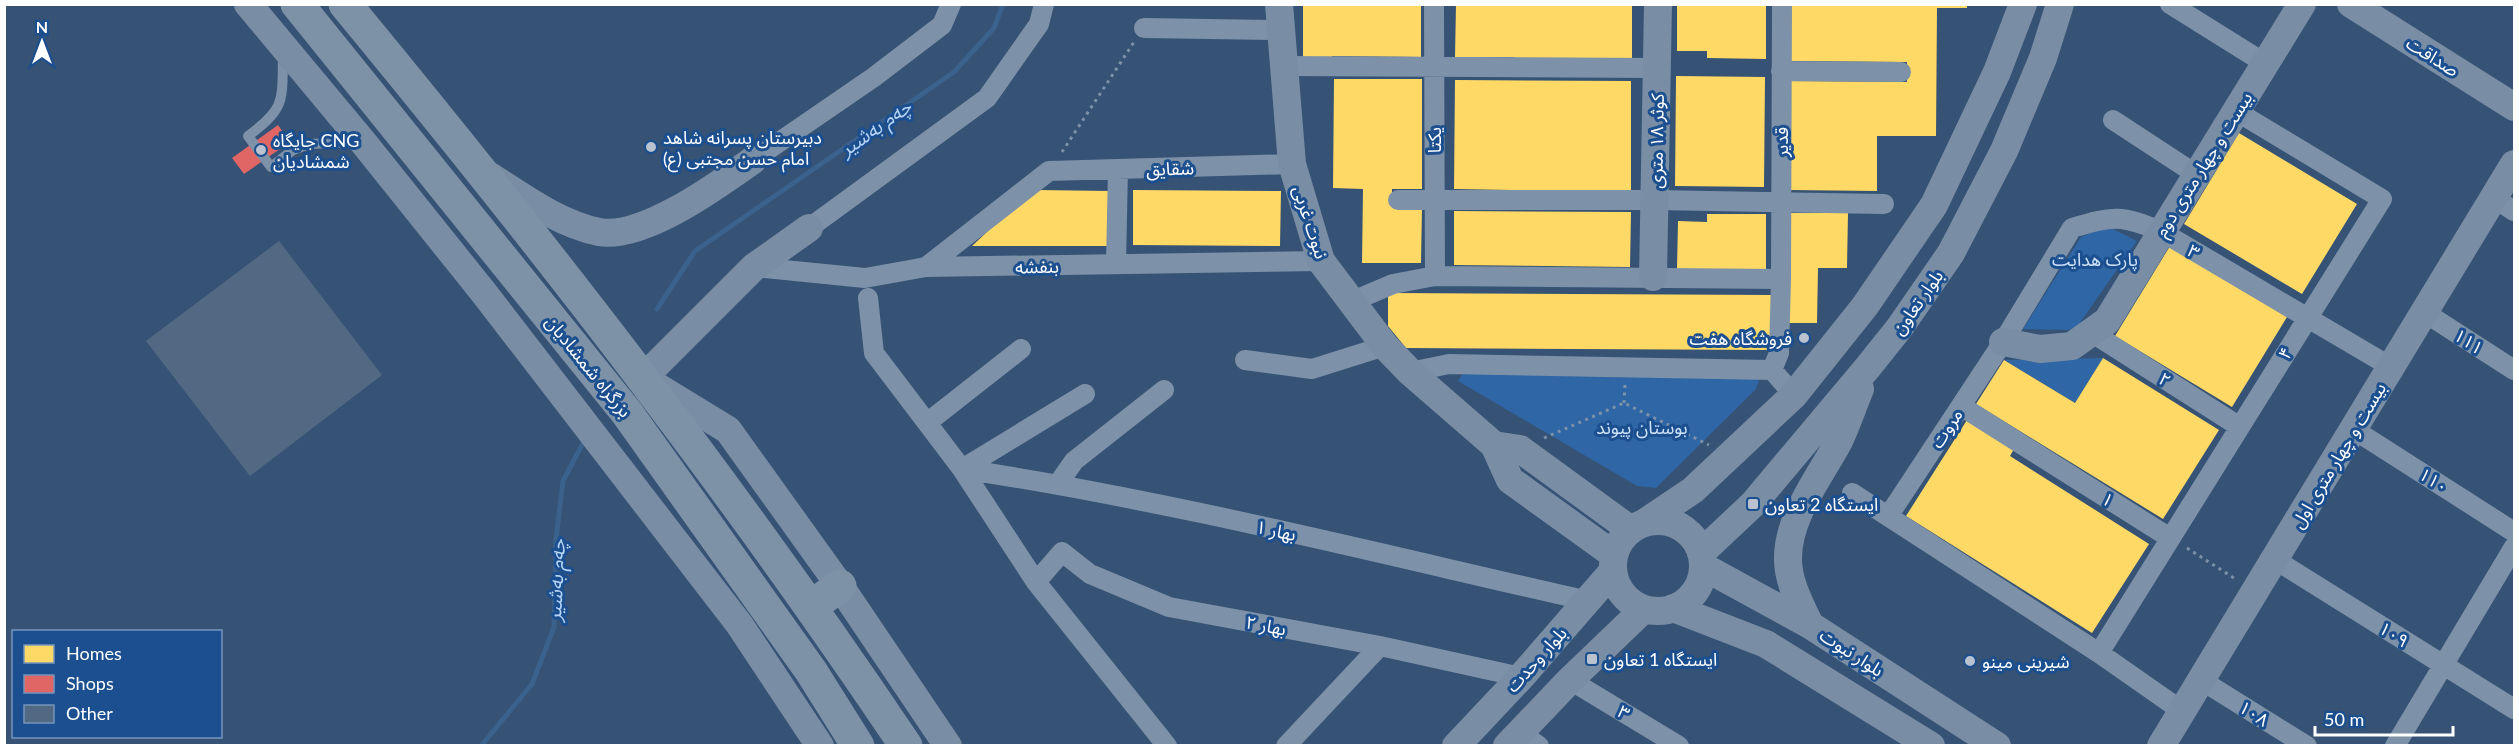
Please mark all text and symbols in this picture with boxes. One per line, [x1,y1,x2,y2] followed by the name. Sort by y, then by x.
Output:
[12,12,72,72] north arrow
[36,17,48,36] text: N
[2403,31,2463,81] street label: صداقت
[2149,87,2260,243] street label: بیست و چهار متری دوم
[1644,93,1669,189] street label: کوثر ۱۸ متری
[833,94,918,165] water label: چەم بەشیر
[663,126,822,173] place label: دبیرستان پسرانه شاهد امام حسن مجتبی (ع)
[1423,127,1445,153] street label: یکتا
[1770,127,1793,158] street label: قدیر
[273,129,359,173] place label: جایگاه CNG شمشادیان
[644,140,658,154] marker: دبیرستان پسرانه شاهد امام حسن مجتبی (ع)
[254,143,268,157] marker: جایگاه CNG شمشادیان
[1146,156,1194,181] street label: شقایق
[1288,183,1333,262] street label: نبوت غربی
[2184,239,2204,263] street label: ۳
[2052,248,2138,271] park label: پارک‌ هدایت
[1015,255,1059,277] street label: بنفشه
[1887,265,1948,339] street label: بلوار تعاون
[540,311,637,422] street label: بزرگراه شمشادیان
[2450,323,2488,359] street label: ۱۱۱
[1689,327,1792,350] place label: فروشگاه هفت
[1797,331,1811,345] marker: فروشگاه هفت
[2273,343,2297,363] street label: ۴
[2155,367,2175,391] street label: ۲
[2286,378,2391,533] street label: بیست و چهار متری اول
[1925,404,1968,452] street label: مروت
[1596,416,1688,439] park label: بوستان پیوند
[2415,462,2453,498] street label: ۱۱۰
[2098,487,2118,511] street label: ۱
[1765,493,1878,516] place label: ایستگاه 2 تعاون
[1746,497,1760,511] marker: ایستگاه 2 تعاون
[1254,515,1298,546] street label: بهار ۱
[541,538,573,624] water label: چەم بەشیر
[1244,610,1288,641] street label: بهار ۲
[2375,616,2413,652] street label: ۱۰۹
[1501,622,1572,697] street label: بلوار وحدت
[1815,623,1888,682] street label: بلوار نبوت
[12,630,222,738] legend
[66,642,122,664] text: Homes
[1604,648,1717,671] place label: ایستگاه 1 تعاون
[1982,650,2070,673] place label: شیرینی مینو
[1585,652,1599,666] marker: ایستگاه 1 تعاون
[1963,654,1977,668] marker: شیرینی مینو
[66,672,114,694] text: Shops
[2235,695,2273,731] street label: ۱۰۸
[2315,699,2453,737] scale bar
[1614,700,1634,724] street label: ۳
[66,702,113,724] text: Other
[2324,708,2364,730] text: 50 m

